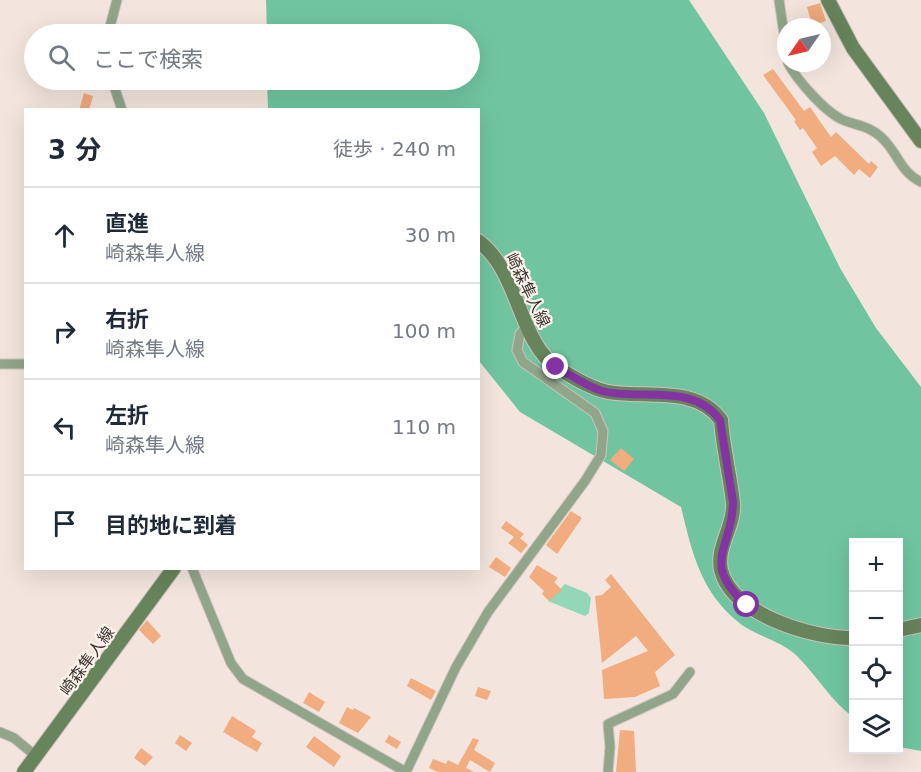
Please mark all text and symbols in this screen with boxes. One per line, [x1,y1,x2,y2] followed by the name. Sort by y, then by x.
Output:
[777,18,831,72] north arrow
[24,24,480,90] search box
[45,41,78,74] icon: search
[93,47,203,72] text: ここで検索
[48,135,101,165] text: 3 分
[333,137,456,161] text: 徒歩 · 240 m
[105,211,149,236] text: 直進
[48,219,81,252] icon: ahead
[405,223,456,247] text: 30 m
[105,241,205,265] text: 崎森隼人線
[502,250,554,330] street label: 崎森隼人線
[105,307,149,332] text: 右折
[48,315,81,348] icon: right
[392,319,456,343] text: 100 m
[105,337,205,361] text: 崎森隼人線
[542,353,568,379] route end
[105,403,149,428] text: 左折
[48,411,81,444] icon: left
[392,415,456,439] text: 110 m
[105,433,205,457] text: 崎森隼人線
[48,507,81,540] icon: arrive
[105,513,237,538] text: 目的地に到着
[849,538,903,754] map controls
[849,538,903,592] button: +
[733,591,759,617] route start
[849,592,903,646] button: −
[56,623,118,699] street label: 崎森隼人線
[849,646,903,700] button: locate
[849,700,903,754] button: layers

